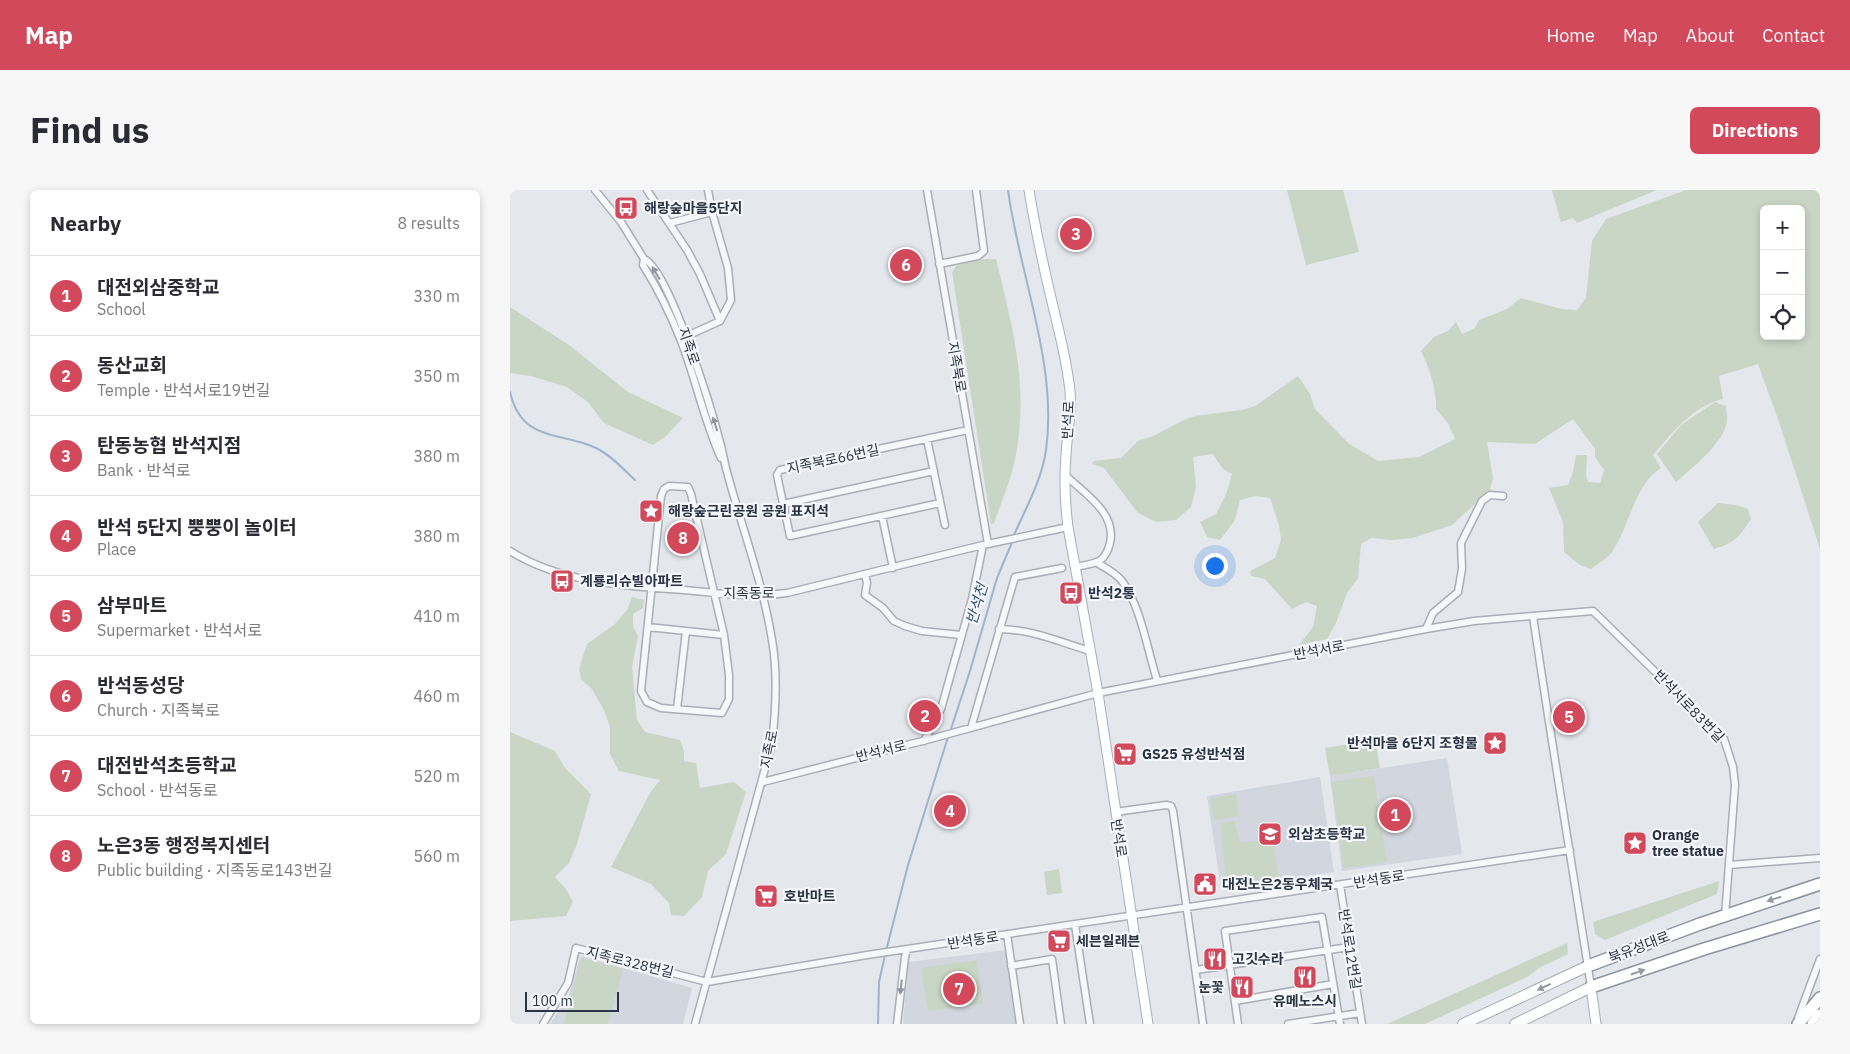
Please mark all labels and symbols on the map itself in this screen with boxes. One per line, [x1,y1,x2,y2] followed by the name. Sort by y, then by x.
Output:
[613,195,639,221] bus stop icon: 해랑숲마을5단지
[644,199,743,217] place label: 해랑숲마을5단지
[1060,215,1092,253] pin: 3
[890,246,922,284] pin: 6
[652,266,661,279] one-way arrow
[674,325,704,367] street label: 지족로
[944,340,970,394] street label: 지족북로
[1058,400,1078,440] street label: 반석로
[710,416,718,431] one-way arrow
[785,440,881,478] street label: 지족북로66번길
[638,498,664,524] place icon: 해랑숲근린공원 공원 표지석
[668,502,829,520] place label: 해랑숲근린공원 공원 표지석
[667,519,699,557] pin: 8
[1202,553,1228,579] your location
[549,568,575,594] bus stop icon: 계룡리슈빌아파트
[580,572,683,590] place label: 계룡리슈빌아파트
[961,579,992,626] water label: 반석천
[1058,580,1084,606] bus stop icon: 반석2통
[723,584,775,602] street label: 지족동로
[1088,584,1135,602] place label: 반석2통
[1292,636,1346,664] street label: 반석서로
[1650,666,1728,746] street label: 반석서로83번길
[909,697,941,735] pin: 2
[1553,698,1585,736] pin: 5
[756,728,782,770] street label: 지족로
[1482,730,1508,756] place icon: 반석마을 6단지 조형물
[1347,734,1478,752] place label: 반석마을 6단지 조형물
[854,736,908,766] street label: 반석서로
[1112,741,1138,767] supermarket icon: GS25 유성반석점
[1142,745,1245,763] place label: GS25 유성반석점
[934,792,966,830] pin: 4
[1379,796,1411,834] pin: 1
[1107,818,1131,859] street label: 반석로
[1257,821,1283,847] school or university icon: 외삼초등학교
[1288,825,1365,843] place label: 외삼초등학교
[1652,826,1724,860] place label: Orange tree statue
[1622,830,1648,856] place icon: Orange tree statue
[1352,866,1406,892] street label: 반석동로
[1192,871,1218,897] public building icon: 대전노은2동우체국
[1222,875,1334,893] place label: 대전노은2동우체국
[753,883,779,909] supermarket icon: 호반마트
[784,887,836,905] place label: 호반마트
[1766,896,1781,904] one-way arrow
[1335,907,1365,991] street label: 반석로12번길
[946,927,1000,953] street label: 반석동로
[1606,927,1672,967] street label: 북유성대로
[1046,928,1072,954] supermarket icon: 세븐일레븐
[1076,932,1141,950] place label: 세븐일레븐
[584,942,676,982] street label: 지족로328번길
[1202,946,1228,972] restaurant icon: 고깃수라
[1232,950,1284,968] place label: 고깃수라
[1292,964,1318,990] restaurant icon: 유메노스시
[1630,967,1645,975] one-way arrow
[943,970,975,1008] pin: 7
[1229,974,1255,1000] restaurant icon: 눈꽃
[1198,978,1224,996] place label: 눈꽃
[897,979,905,995] one-way arrow
[1537,983,1551,991] one-way arrow
[525,989,619,1012] scale bar
[1273,992,1337,1010] place label: 유메노스시

